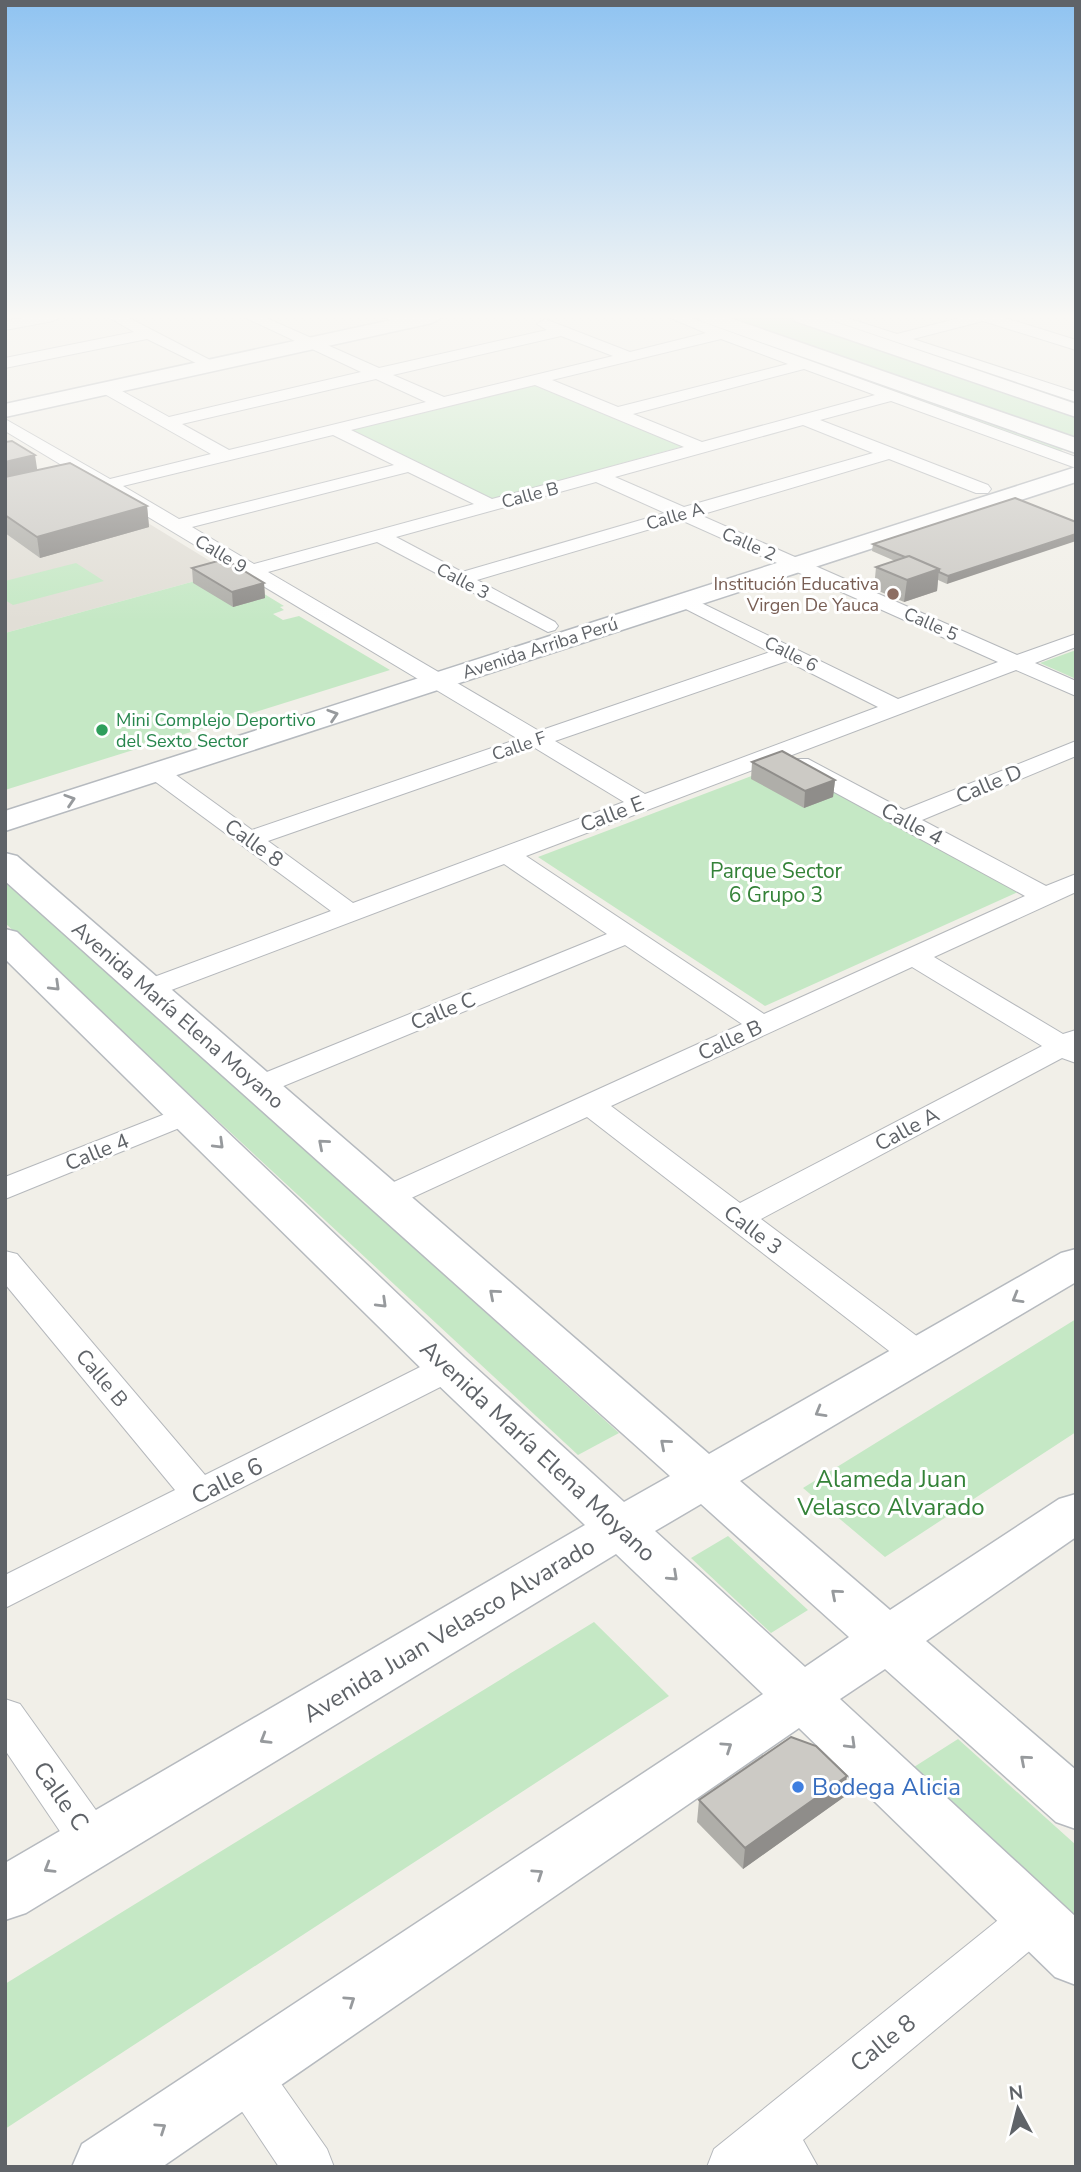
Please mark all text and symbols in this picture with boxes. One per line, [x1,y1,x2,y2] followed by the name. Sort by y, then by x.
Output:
[499,476,561,514] street label: Calle B
[643,496,707,536] street label: Calle A
[718,521,780,567] street label: Calle 2
[190,529,252,579] street label: Calle 9
[432,557,494,605] street label: Calle 3
[713,572,879,617] place label: Institución Educativa Virgen De Yauca
[885,586,901,602] marker: Institución Educativa Virgen De Yauca
[900,601,962,647] street label: Calle 5
[459,611,621,685] street label: Avenida Arriba Perú
[760,630,822,678] street label: Calle 6
[116,708,316,753] place label: Mini Complejo Deportivo del Sexto Sector
[326,709,339,723] one-way arrow
[94,722,110,738] marker: Mini Complejo Deportivo del Sexto Sector
[489,725,550,766] street label: Calle F
[952,758,1026,810] street label: Calle D
[576,789,648,839] street label: Calle E
[64,794,76,809] one-way arrow
[876,796,948,852] street label: Calle 4
[219,812,289,874] street label: Calle 8
[710,857,843,909] park label: Parque Sector 6 Grupo 3
[66,915,290,1115] street label: Avenida María Elena Moyano
[47,978,60,991] one-way arrow
[406,985,480,1037] street label: Calle C
[693,1013,767,1067] street label: Calle B
[870,1100,944,1158] street label: Calle A
[61,1127,133,1177] street label: Calle 4
[211,1135,224,1148] one-way arrow
[319,1139,332,1152] one-way arrow
[718,1199,788,1261] street label: Calle 3
[489,1290,502,1302] one-way arrow
[1011,1290,1024,1303] one-way arrow
[373,1295,386,1308] one-way arrow
[413,1333,663,1569] street label: Avenida María Elena Moyano
[69,1343,135,1413] street label: Calle B
[815,1404,827,1417] one-way arrow
[660,1440,673,1452] one-way arrow
[186,1450,268,1512] street label: Calle 6
[796,1463,985,1523] park label: Alameda Juan Velasco Alvarado
[297,1530,601,1730] street label: Avenida Juan Velasco Alvarado
[664,1568,677,1580] one-way arrow
[831,1590,844,1602] one-way arrow
[260,1731,273,1744] one-way arrow
[843,1735,856,1748] one-way arrow
[719,1743,732,1755] one-way arrow
[26,1755,96,1837] street label: Calle C
[1020,1756,1033,1768] one-way arrow
[812,1771,961,1803] place label: Bodega Alicia
[790,1779,806,1795] marker: Bodega Alicia
[43,1859,56,1872] one-way arrow
[531,1869,544,1882] one-way arrow
[342,1996,355,2009] one-way arrow
[843,2007,923,2079] street label: Calle 8
[983,2074,1053,2144] north arrow
[1007,2079,1025,2107] text: N
[153,2124,166,2136] one-way arrow

